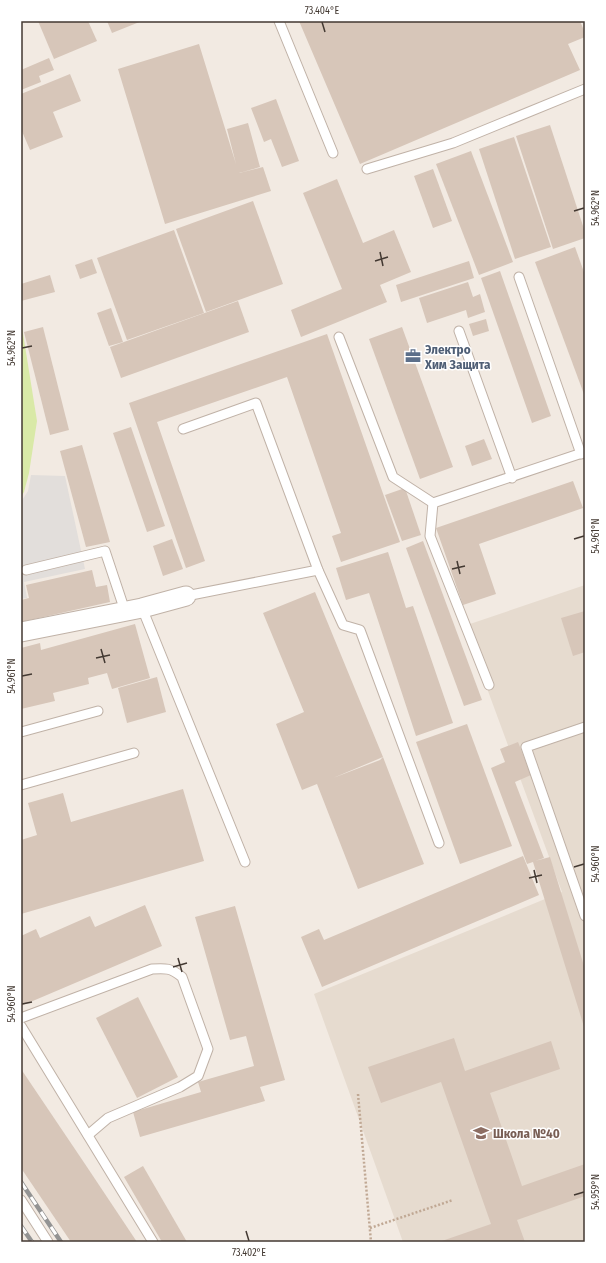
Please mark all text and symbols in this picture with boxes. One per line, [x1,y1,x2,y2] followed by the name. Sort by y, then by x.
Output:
[305,5,340,17] text: 73.404°E
[590,190,602,226] text: 54.962°N
[6,330,18,366] text: 54.962°N
[424,342,491,372] place label: Электро Хим Защита
[404,347,422,365] office icon: Электро Хим Защита
[590,518,602,554] text: 54.961°N
[6,658,18,694] text: 54.961°N
[590,845,602,883] text: 54.960°N
[6,985,18,1023] text: 54.960°N
[472,1124,490,1142] school or university icon: Школа №40
[493,1126,560,1141] place label: Школа №40
[590,1174,602,1210] text: 54.959°N
[232,1247,266,1259] text: 73.402°E

